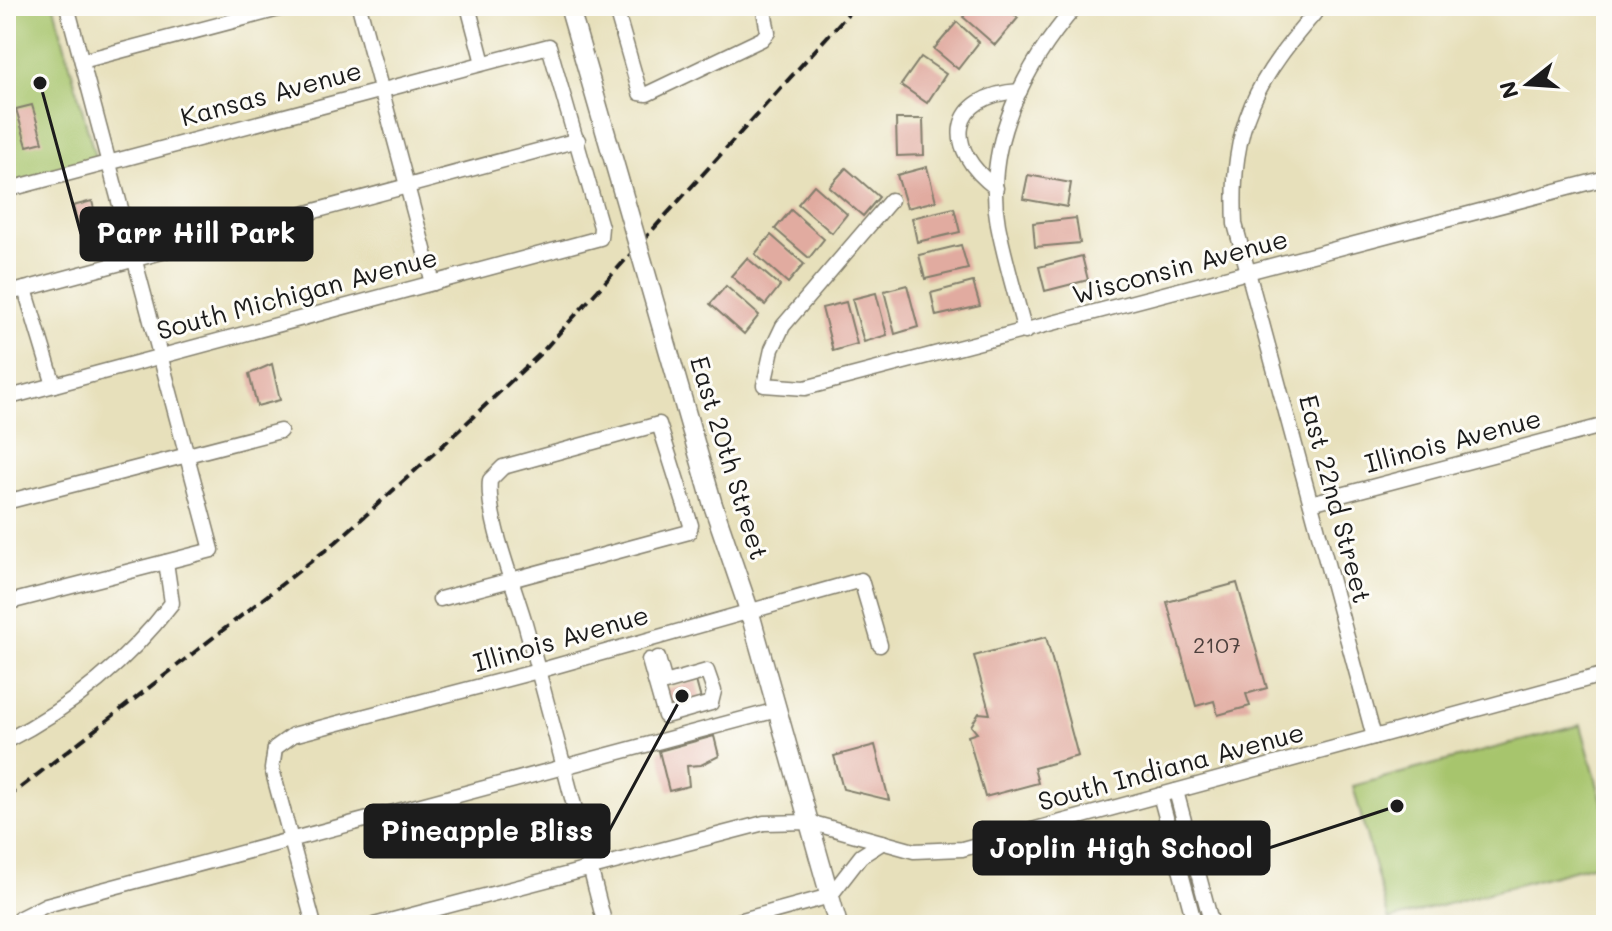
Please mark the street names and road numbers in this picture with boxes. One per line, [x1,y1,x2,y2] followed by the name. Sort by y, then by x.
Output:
[176,53,365,134] street label: Kansas Avenue
[1068,221,1291,311] street label: Wisconsin Avenue
[153,239,441,347] street label: South Michigan Avenue
[683,352,777,564] street label: East 20th Street
[1292,391,1380,607] street label: East 22nd Street
[1361,400,1545,480] street label: Illinois Avenue
[469,597,652,679] street label: Illinois Avenue
[1034,714,1307,818] street label: South Indiana Avenue

